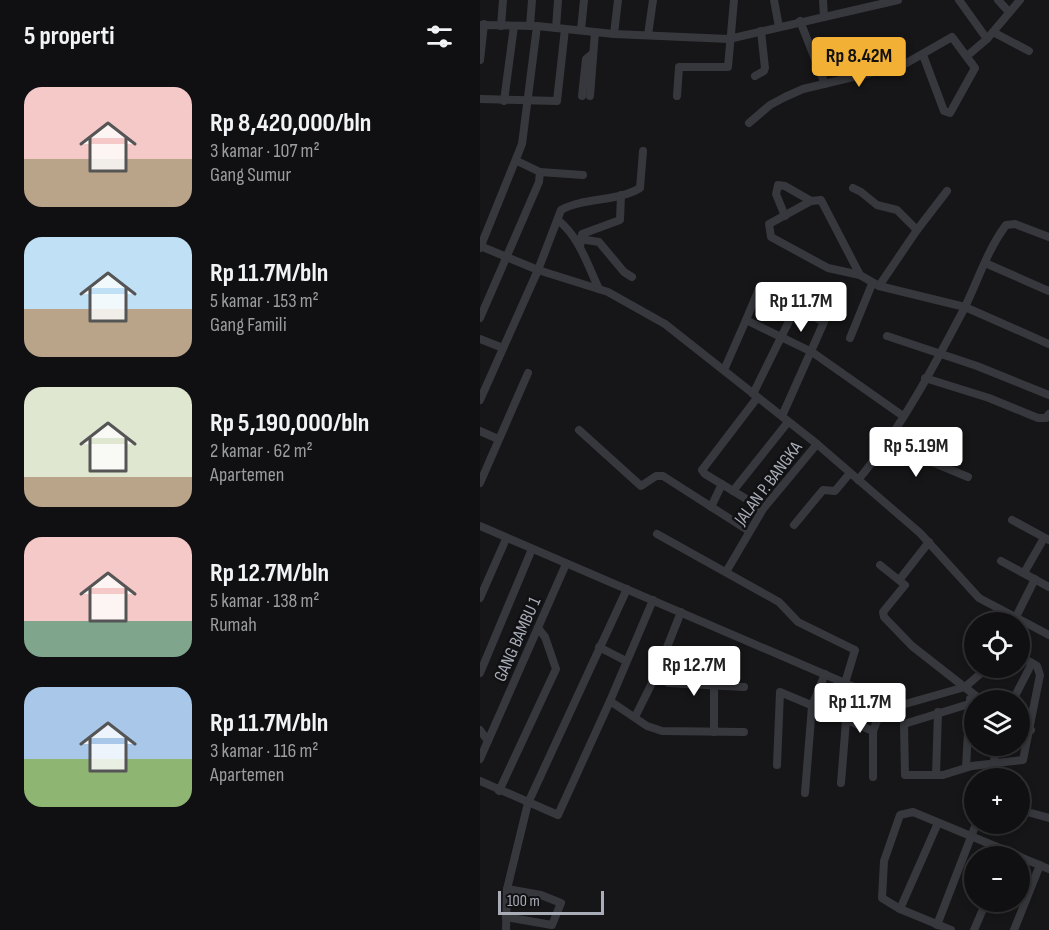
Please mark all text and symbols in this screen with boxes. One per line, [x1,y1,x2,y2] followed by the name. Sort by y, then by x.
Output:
[423,20,456,53] icon: filters
[24,21,114,52] text: 5 properti
[797,37,921,88] pin: Rp 8.42M
[826,44,892,68] text: Rp 8.42M
[210,108,371,139] text: Rp 8,420,000/bln
[72,111,144,183] icon: home
[210,139,320,163] text: 3 kamar · 107 m²
[210,163,291,187] text: Gang Sumur
[210,258,328,289] text: Rp 11.7M/bln
[72,261,144,333] icon: home
[739,282,863,333] pin: Rp 11.7M
[210,289,319,313] text: 5 kamar · 153 m²
[770,289,832,313] text: Rp 11.7M
[210,313,287,337] text: Gang Famili
[210,408,369,439] text: Rp 5,190,000/bln
[72,411,144,483] icon: home
[854,427,978,478] pin: Rp 5.19M
[883,434,949,458] text: Rp 5.19M
[730,437,807,530] street label: JALAN P. BANGKA
[210,439,313,463] text: 2 kamar · 62 m²
[210,463,284,487] text: Apartemen
[210,558,329,589] text: Rp 12.7M/bln
[72,561,144,633] icon: home
[210,589,320,613] text: 5 kamar · 138 m²
[490,593,546,685] street label: GANG BAMBU 1
[964,612,1030,912] map controls
[964,612,1030,678] button: locate
[210,613,257,637] text: Rumah
[632,646,756,697] pin: Rp 12.7M
[662,653,726,677] text: Rp 12.7M
[798,683,922,734] pin: Rp 11.7M
[829,690,891,714] text: Rp 11.7M
[964,690,1030,756] button: layers
[210,708,328,739] text: Rp 11.7M/bln
[72,711,144,783] icon: home
[210,739,319,763] text: 3 kamar · 116 m²
[210,763,284,787] text: Apartemen
[964,768,1030,834] button: +
[964,846,1030,912] button: −
[498,888,604,916] scale bar
[507,892,540,911] text: 100 m

